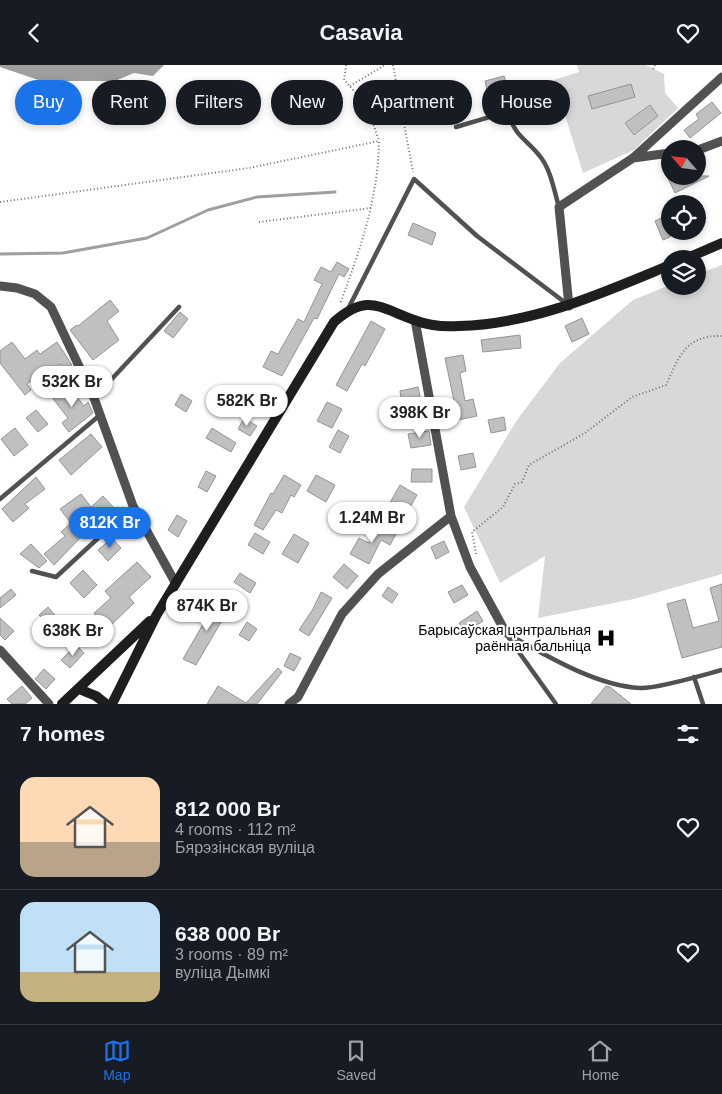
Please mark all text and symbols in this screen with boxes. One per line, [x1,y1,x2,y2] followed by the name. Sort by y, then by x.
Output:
[20,19,48,47] icon: back
[674,19,702,47] icon: heart
[319,20,403,45] text: Casavia
[15,80,82,125] chip: Buy
[92,80,166,125] chip: Rent
[176,80,261,125] chip: Filters
[271,80,343,125] chip: New
[353,80,472,125] chip: Apartment
[482,80,570,125] chip: House
[661,140,706,185] north arrow
[661,140,706,295] map controls
[661,195,706,240] button: locate
[661,250,706,295] button: layers
[26,365,118,408] pin: 532K Br
[42,373,102,390] text: 532K Br
[201,385,293,427] pin: 582K Br
[217,392,277,409] text: 582K Br
[374,397,466,439] pin: 398K Br
[390,404,450,421] text: 398K Br
[320,501,424,544] pin: 1.24M Br
[64,507,156,549] pin: 812K Br
[339,509,405,526] text: 1.24M Br
[80,514,140,531] text: 812K Br
[161,589,253,632] pin: 874K Br
[177,597,237,614] text: 874K Br
[27,615,119,657] pin: 638K Br
[43,622,103,639] text: 638K Br
[418,622,591,654] place label: Барысаўская цэнтральная раённая бальніца
[595,627,617,649] hospital icon: Барысаўская цэнтральная раённая бальніца
[674,720,702,748] icon: filters
[20,722,105,745] text: 7 homes
[60,797,120,857] icon: home
[175,797,280,820] text: 812 000 Br
[674,813,702,841] icon: heart
[175,821,296,838] text: 4 rooms · 112 m²
[175,839,315,856] text: Бярэзінская вуліца
[60,922,120,982] icon: home
[175,922,280,945] text: 638 000 Br
[674,938,702,966] icon: heart
[175,946,288,963] text: 3 rooms · 89 m²
[175,964,270,981] text: вуліца Дымкі
[103,1037,131,1083] tab: Map
[336,1037,376,1083] tab: Saved
[582,1037,619,1083] tab: Home

